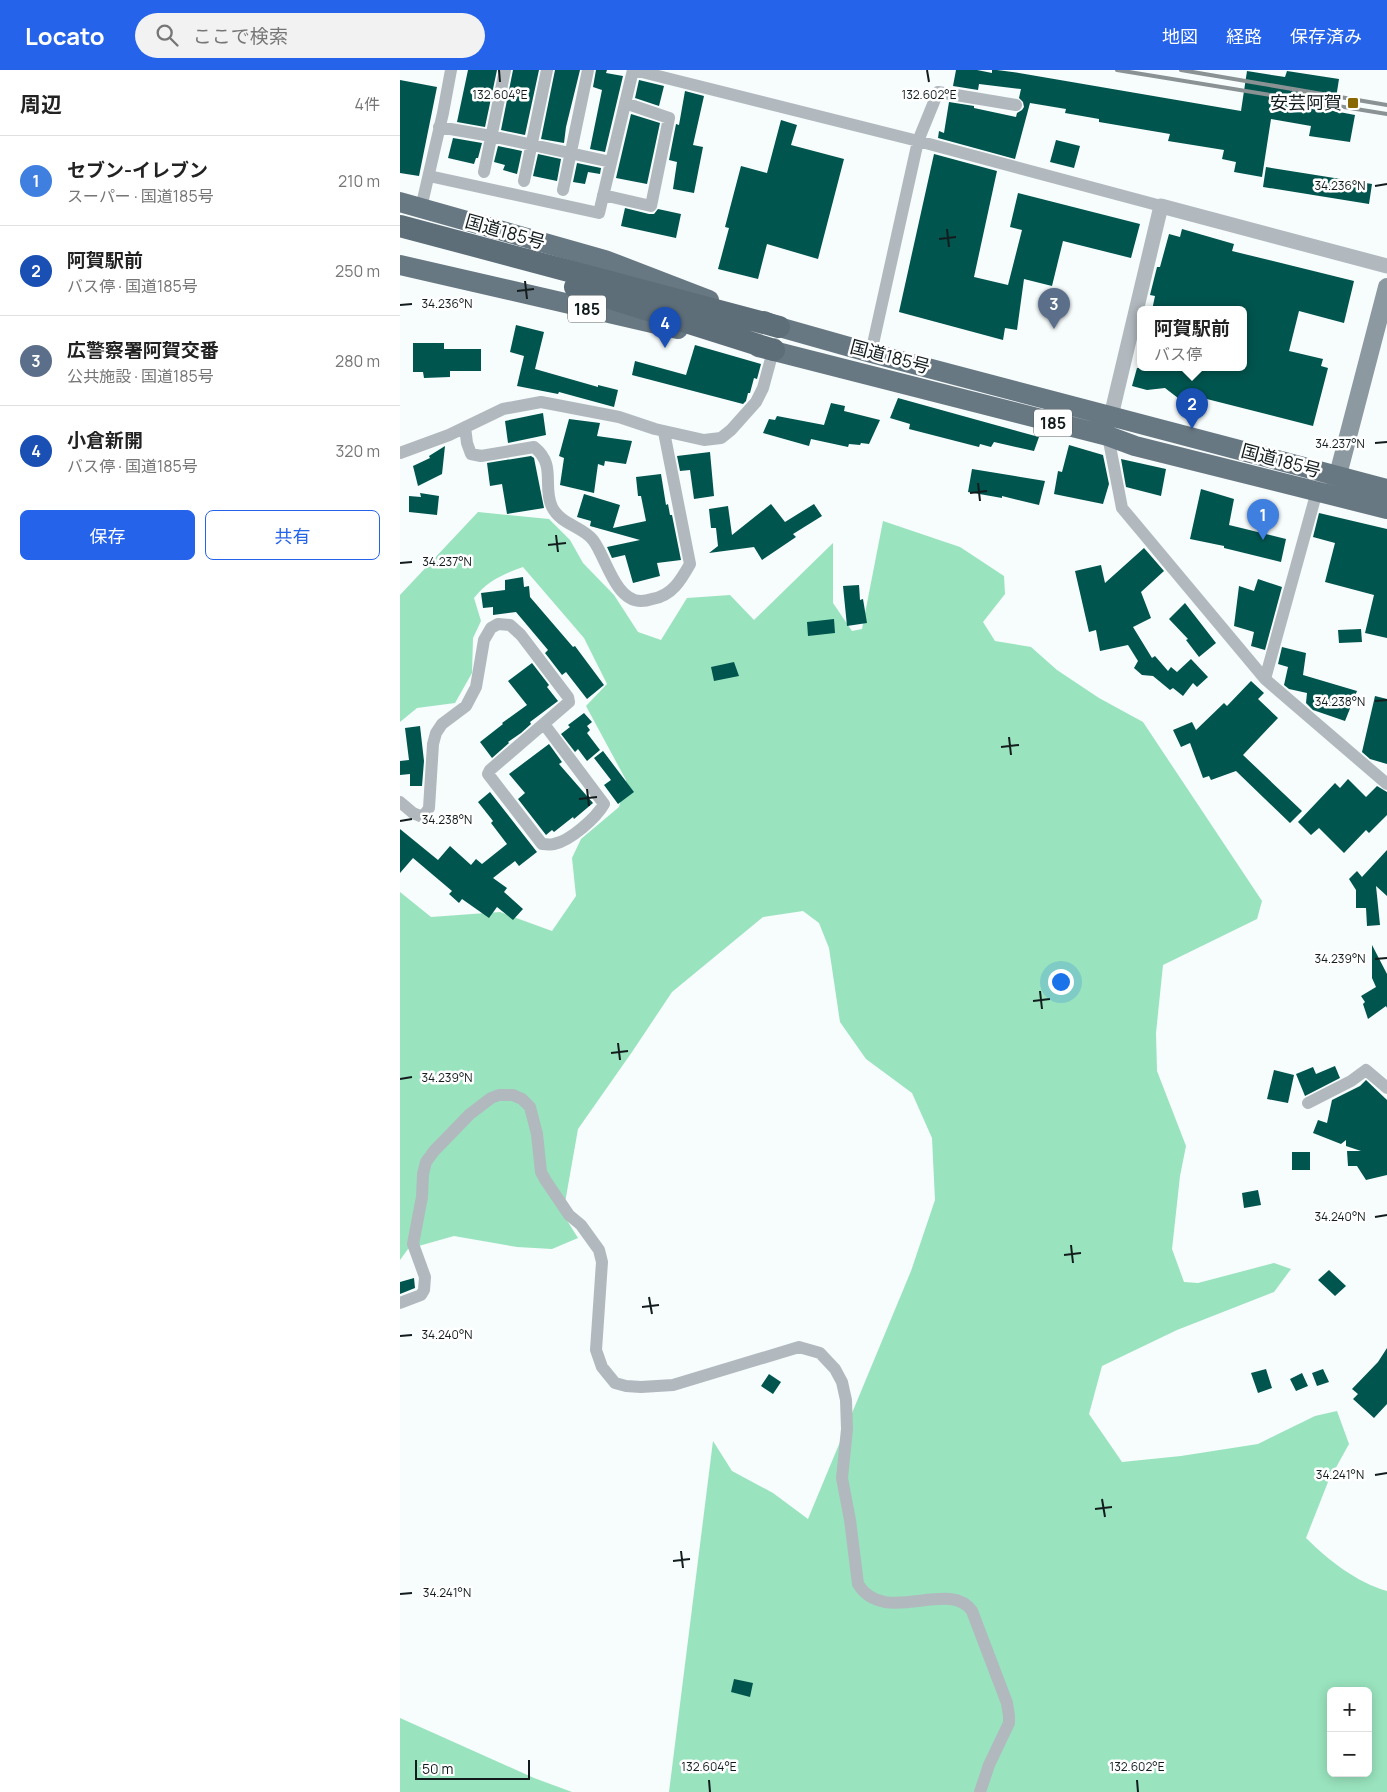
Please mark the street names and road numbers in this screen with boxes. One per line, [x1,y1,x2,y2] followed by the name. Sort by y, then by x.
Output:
[463,208,548,254] street label: 国道185号
[568,295,606,322] road number: 185
[848,334,933,378] street label: 国道185号
[1034,409,1072,436] road number: 185
[1239,438,1324,482] street label: 国道185号

